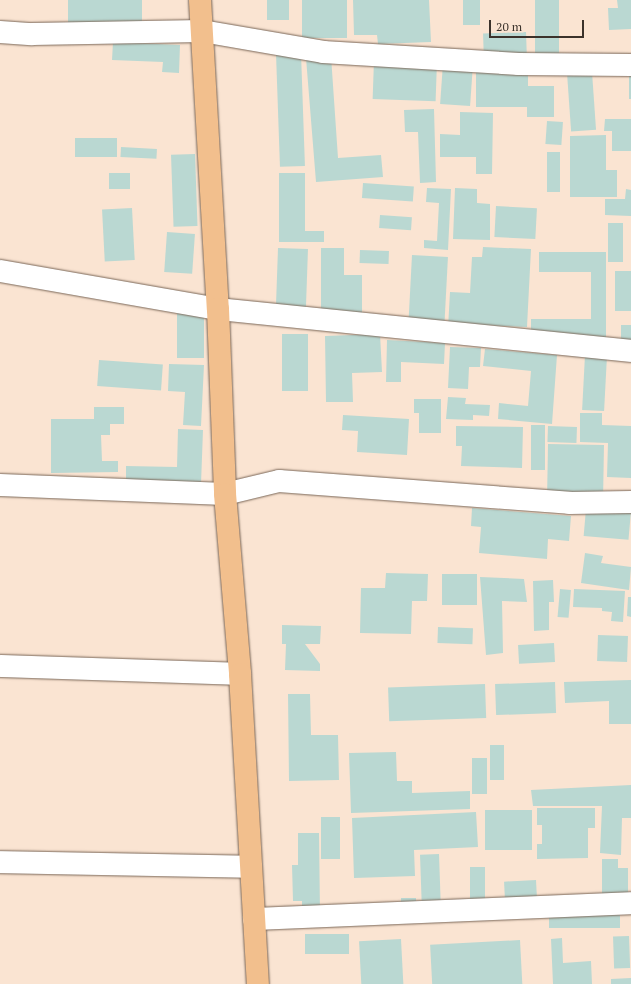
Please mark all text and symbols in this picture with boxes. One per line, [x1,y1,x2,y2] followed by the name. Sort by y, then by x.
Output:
[491,12,586,38] scale bar
[496,19,522,34] text: 20 m

